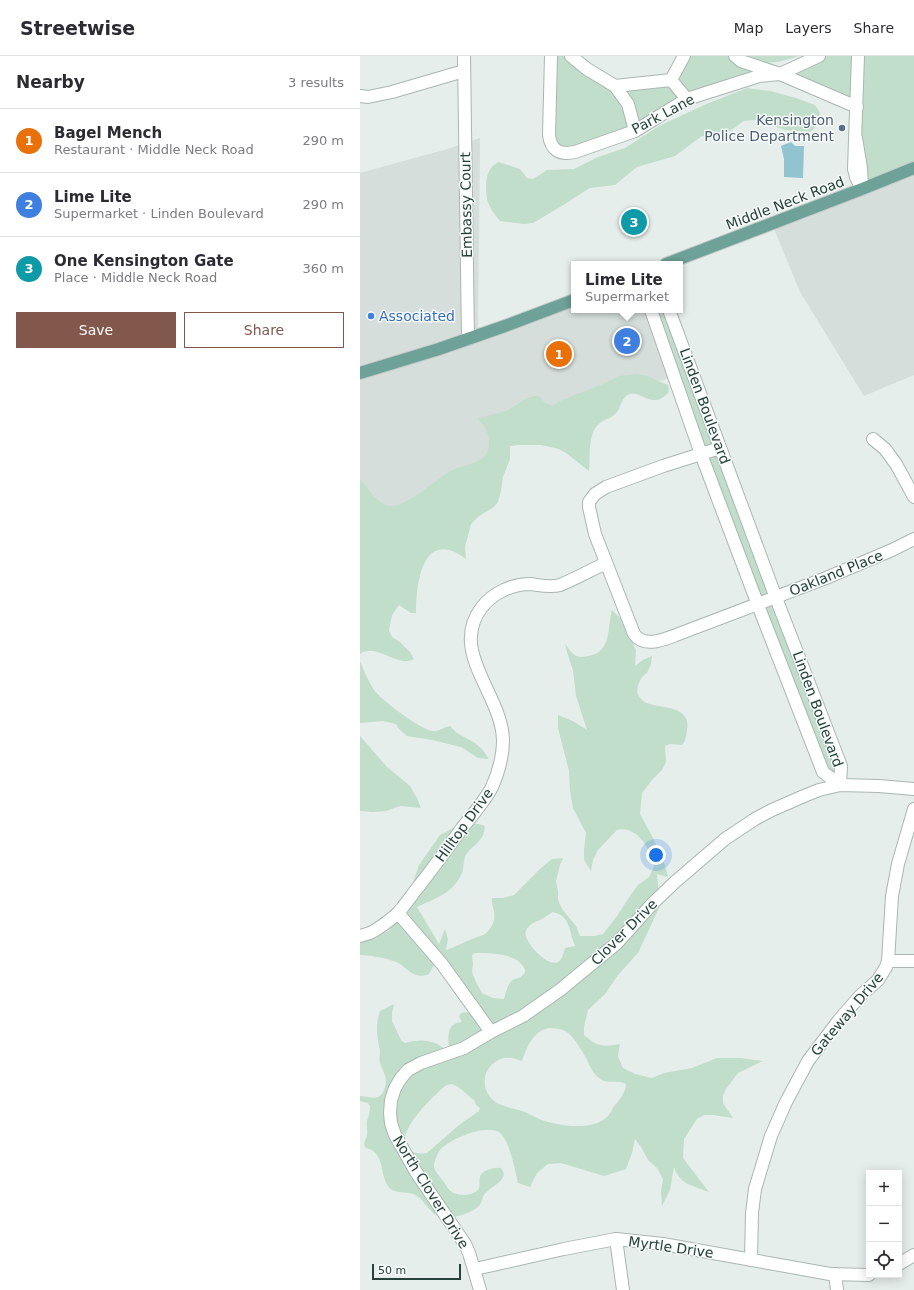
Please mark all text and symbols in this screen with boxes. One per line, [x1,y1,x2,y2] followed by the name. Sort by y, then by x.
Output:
[20,17,135,39] text: Streetwise
[734,20,763,36] text: Map
[785,20,832,36] text: Layers
[854,20,894,36] text: Share
[16,72,85,92] text: Nearby
[288,75,344,90] text: 3 results
[629,91,697,137] street label: Park Lane
[704,112,834,144] place label: Kensington Police Department
[837,123,847,133] marker: Kensington Police Department
[54,124,162,142] text: Bagel Mench
[24,133,34,148] text: 1
[302,133,344,148] text: 290 m
[54,142,254,157] text: Restaurant · Middle Neck Road
[457,151,475,258] street label: Embassy Court
[724,173,846,233] street label: Middle Neck Road
[54,188,132,206] text: Lime Lite
[24,197,34,212] text: 2
[302,197,344,212] text: 290 m
[54,206,264,221] text: Supermarket · Linden Boulevard
[621,207,647,237] pin: 3
[54,252,234,270] text: One Kensington Gate
[24,261,34,276] text: 3
[302,261,344,276] text: 360 m
[571,261,683,313] popup
[54,270,217,285] text: Place · Middle Neck Road
[585,271,663,289] text: Lime Lite
[585,289,669,304] text: Supermarket
[379,308,455,324] place label: Associated
[366,311,376,321] marker: Associated
[16,312,176,348] button: Save
[184,312,344,348] button: Share
[614,326,640,356] pin: 2
[546,339,572,369] pin: 1
[677,346,733,466] street label: Linden Boulevard
[787,547,885,599] street label: Oakland Place
[790,649,846,769] street label: Linden Boulevard
[432,785,496,865] street label: Hilltop Drive
[646,845,666,865] your location
[588,896,660,968] street label: Clover Drive
[808,969,886,1059] street label: Gateway Drive
[390,1133,472,1251] street label: North Clover Drive
[866,1170,902,1278] map controls
[866,1170,902,1206] button: +
[866,1206,902,1242] button: −
[627,1233,715,1261] street label: Myrtle Drive
[866,1242,902,1278] button: locate
[372,1262,461,1281] scale bar
[378,1264,406,1277] text: 50 m

